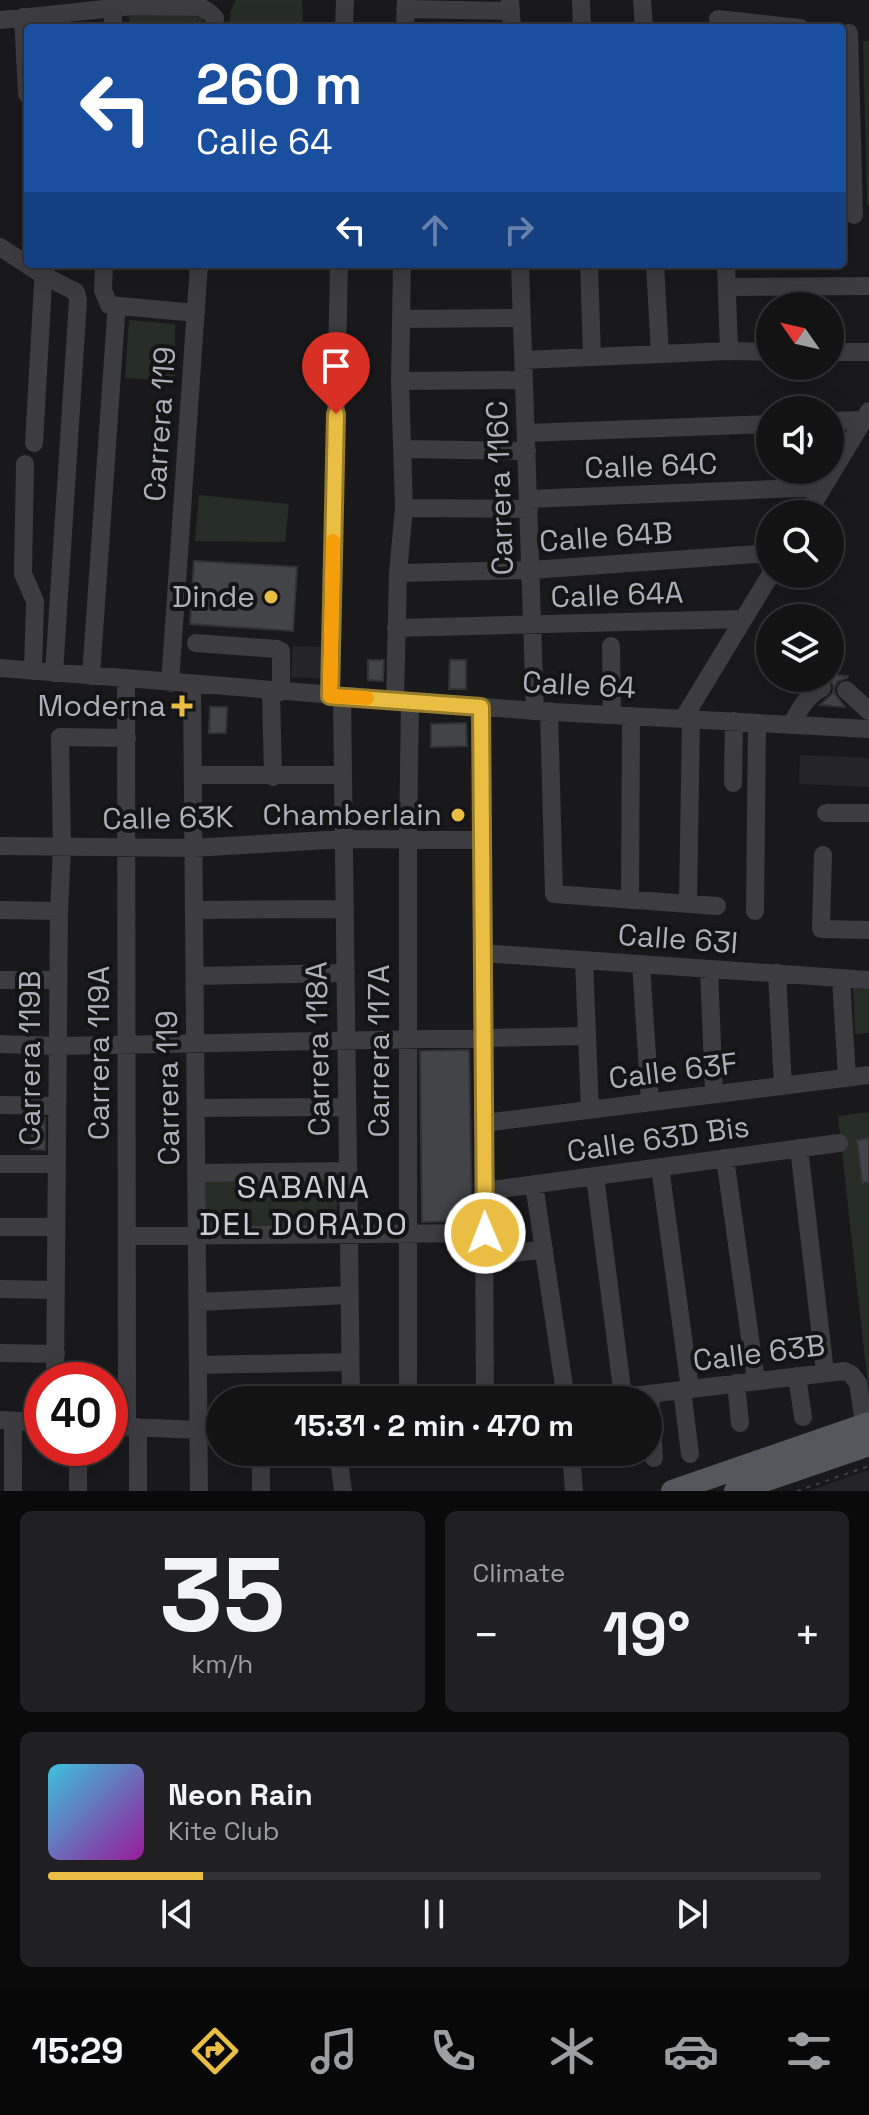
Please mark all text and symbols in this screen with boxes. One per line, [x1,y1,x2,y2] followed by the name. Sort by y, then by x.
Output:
[196,49,362,120] text: 260 m
[64,56,168,160] icon: left
[196,119,333,165] text: Calle 64
[329,208,373,252] icon: left
[413,208,457,252] icon: ahead
[497,208,541,252] icon: right
[756,292,844,380] north arrow
[756,292,844,692] map controls
[302,332,370,414] pin
[314,344,358,388] icon: arrive
[135,345,184,503] street label: Carrera 119
[756,396,844,484] button: sound
[477,400,522,576] street label: Carrera 116C
[584,444,718,487] street label: Calle 64C
[756,500,844,588] button: search
[538,512,674,561] street label: Calle 64B
[550,573,684,616] street label: Calle 64A
[172,577,255,616] place label: Dinde
[262,588,280,606] marker: Dinde
[756,604,844,692] button: layers
[521,662,637,707] street label: Calle 64
[37,686,166,725] place label: Moderna
[173,697,191,715] marker: Moderna
[263,795,442,834] place label: Chamberlain
[102,797,234,838] street label: Calle 63K
[449,806,467,824] marker: Chamberlain
[617,915,739,962] street label: Calle 63I
[296,961,339,1137] street label: Carrera 118A
[359,964,398,1138] street label: Carrera 117A
[79,966,118,1140] street label: Carrera 119A
[10,970,49,1146] street label: Carrera 119B
[147,1010,188,1166] street label: Carrera 119
[606,1043,740,1098] street label: Calle 63F
[564,1106,752,1171] street label: Calle 63D Bis
[199,1167,409,1244] district label: SABANA DEL DORADO
[443,1191,527,1275] position arrow
[691,1325,827,1380] street label: Calle 63B
[24,1362,128,1466] speed limit sign: 40
[294,1406,574,1445] text: 15:31 · 2 min · 470 m
[159,1529,285,1661] text: 35
[473,1556,565,1590] text: Climate
[603,1596,691,1673] text: 19°
[473,1607,500,1663] text: −
[794,1607,821,1663] text: +
[191,1647,253,1681] text: km/h
[168,1775,313,1814] text: Neon Rain
[168,1814,280,1848] text: Kite Club
[155,1892,199,1936] icon: previous
[412,1892,456,1936] icon: pause
[670,1892,714,1936] icon: next
[187,2023,243,2079] icon: directions
[306,2023,362,2079] icon: music
[425,2023,481,2079] icon: phone
[544,2023,600,2079] icon: climate
[663,2023,719,2079] icon: car
[781,2023,837,2079] icon: filters
[31,2028,124,2074] text: 15:29

